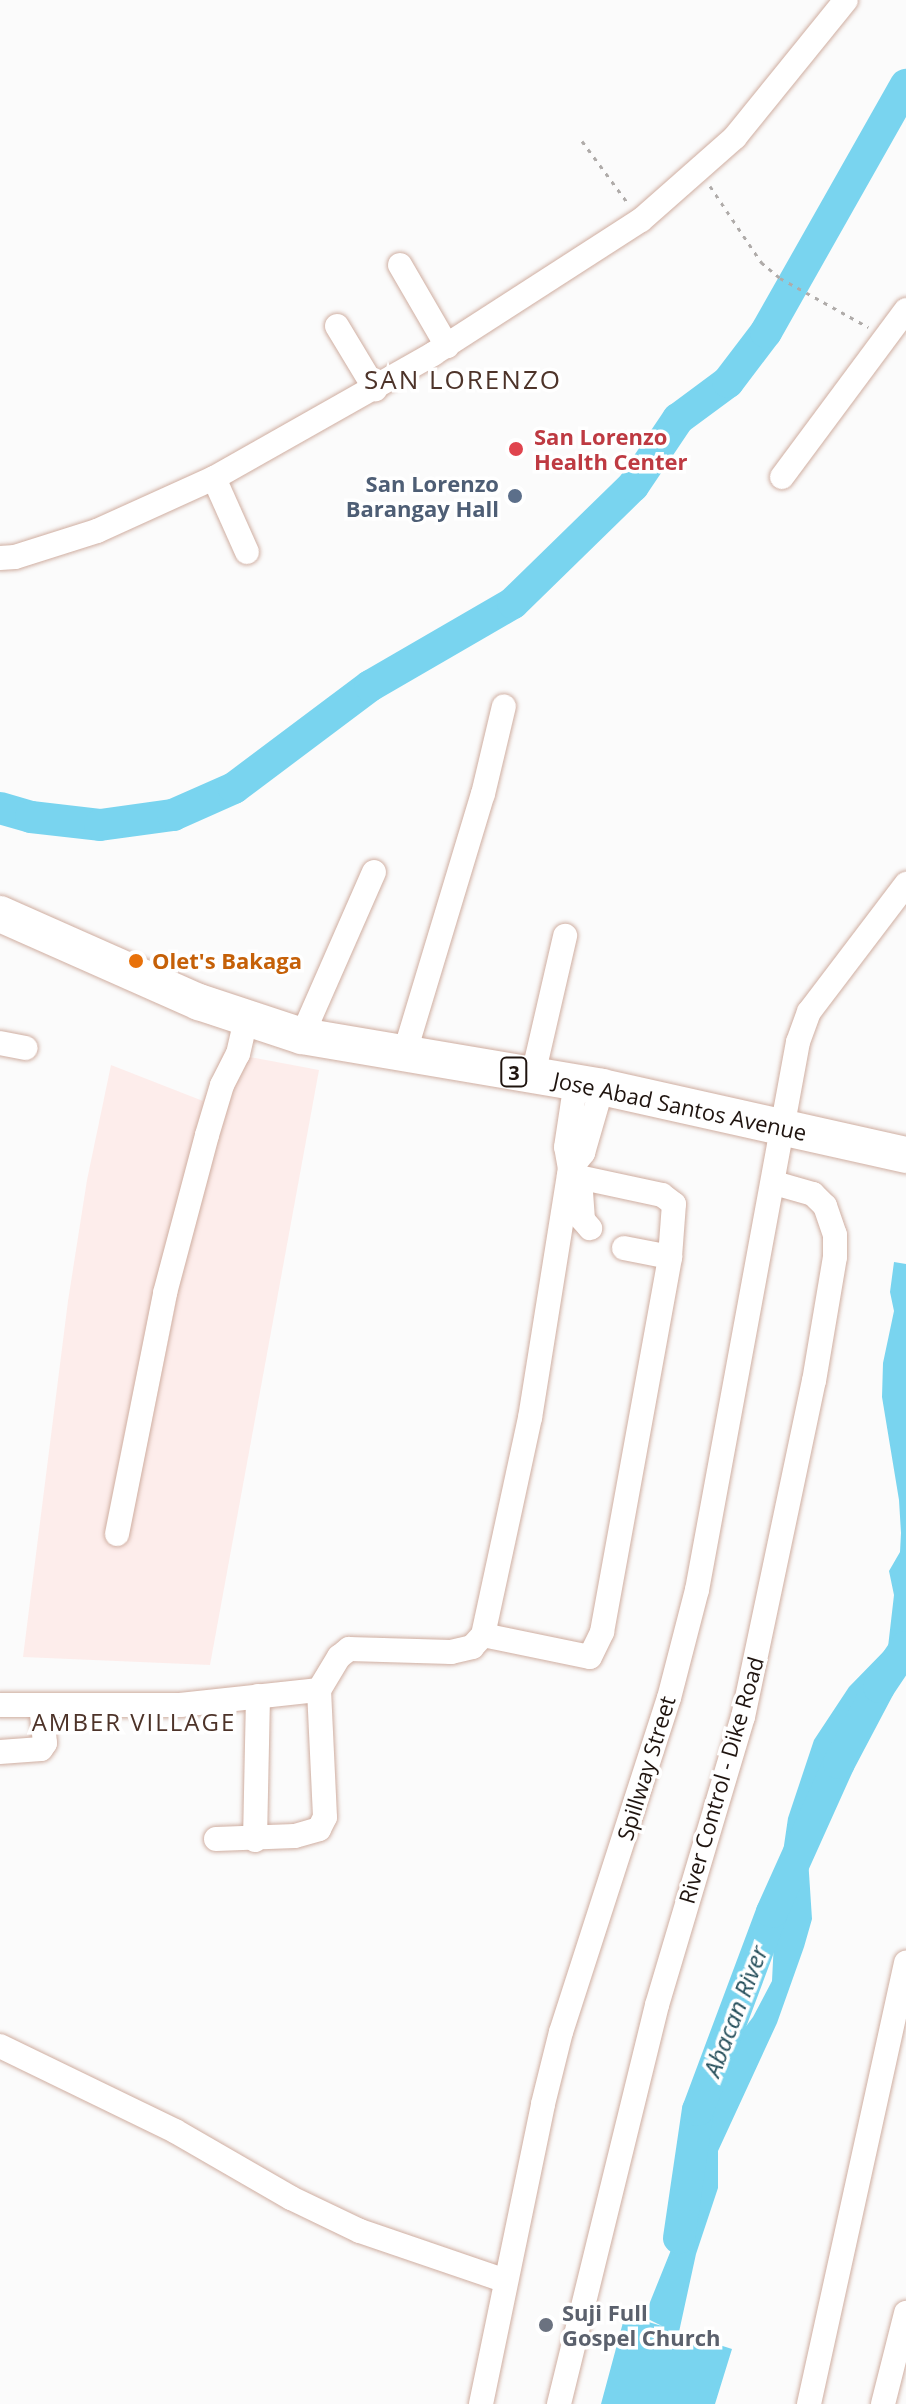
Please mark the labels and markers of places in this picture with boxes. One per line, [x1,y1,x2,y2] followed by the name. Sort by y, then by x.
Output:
[534,423,688,474] place label: San Lorenzo Health Center
[505,438,527,460] marker: San Lorenzo Health Center
[346,470,499,522] place label: San Lorenzo Barangay Hall
[506,487,524,505] marker: San Lorenzo Barangay Hall
[152,948,302,974] place label: Olet's Bakaga
[127,952,145,970] marker: Olet's Bakaga
[562,2299,721,2350] place label: Suji Full Gospel Church
[537,2316,555,2334] marker: Suji Full Gospel Church

